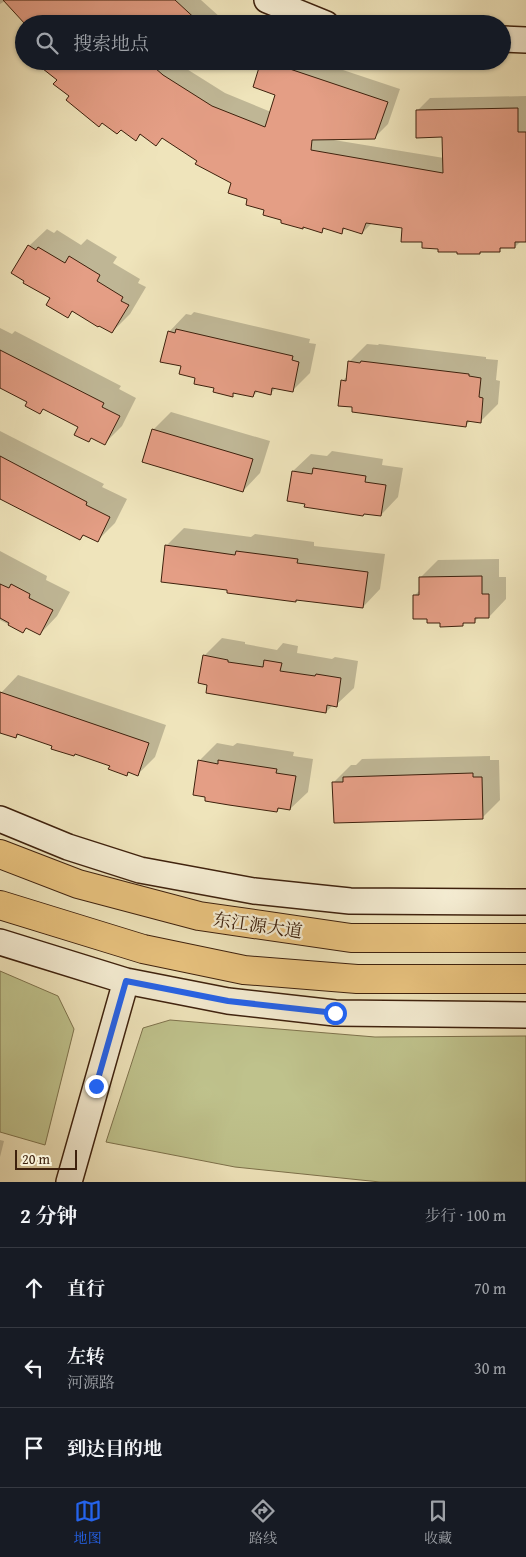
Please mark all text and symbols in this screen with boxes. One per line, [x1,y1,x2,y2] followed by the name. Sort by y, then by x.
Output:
[15,15,511,70] search box
[33,29,61,57] icon: search
[73,29,149,57] text: 搜索地点
[212,905,304,945] street label: 东江源大道
[324,1002,347,1025] route start
[85,1075,108,1098] route end
[15,1147,78,1170] scale bar
[22,1149,50,1169] text: 20 m
[20,1200,78,1231] text: 2 分钟
[425,1203,506,1227] text: 步行 · 100 m
[20,1274,48,1302] icon: ahead
[67,1274,105,1302] text: 直行
[474,1276,506,1300] text: 70 m
[67,1342,105,1370] text: 左转
[20,1354,48,1382] icon: left
[474,1356,506,1380] text: 30 m
[67,1370,115,1394] text: 河源路
[20,1434,48,1462] icon: arrive
[67,1434,162,1462] text: 到达目的地
[74,1497,102,1548] tab: 地图
[249,1497,277,1548] tab: 路线
[424,1497,452,1548] tab: 收藏

